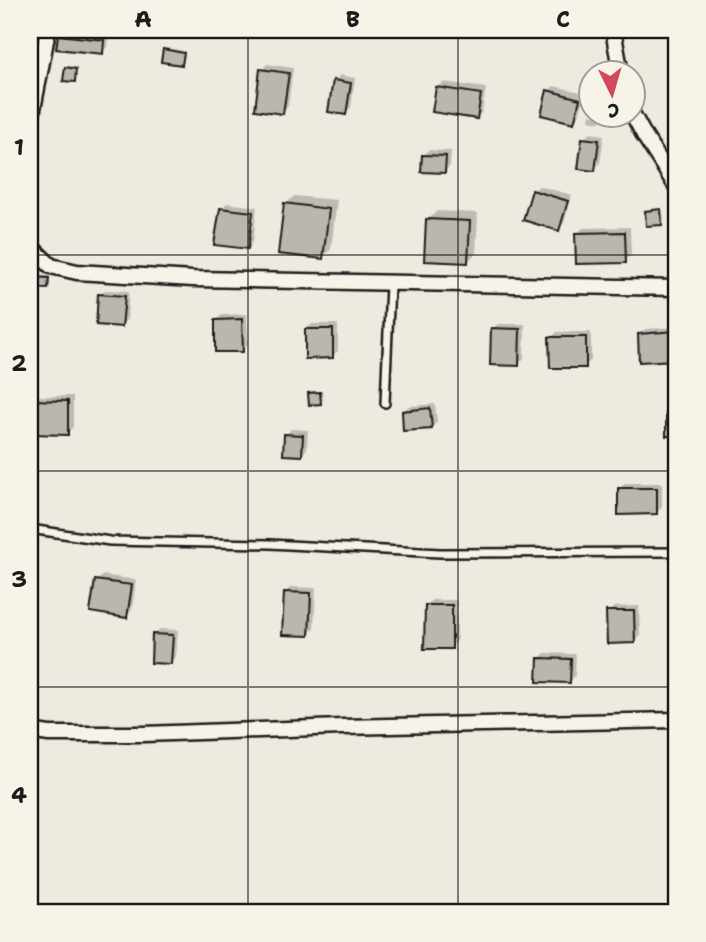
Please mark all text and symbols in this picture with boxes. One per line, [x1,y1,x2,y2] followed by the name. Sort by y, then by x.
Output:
[134,4,152,34] text: A
[346,4,360,34] text: B
[556,4,570,34] text: C
[576,60,646,130] north arrow
[607,97,620,123] text: С
[14,132,24,162] text: 1
[11,348,27,378] text: 2
[11,564,27,594] text: 3
[11,780,27,810] text: 4

